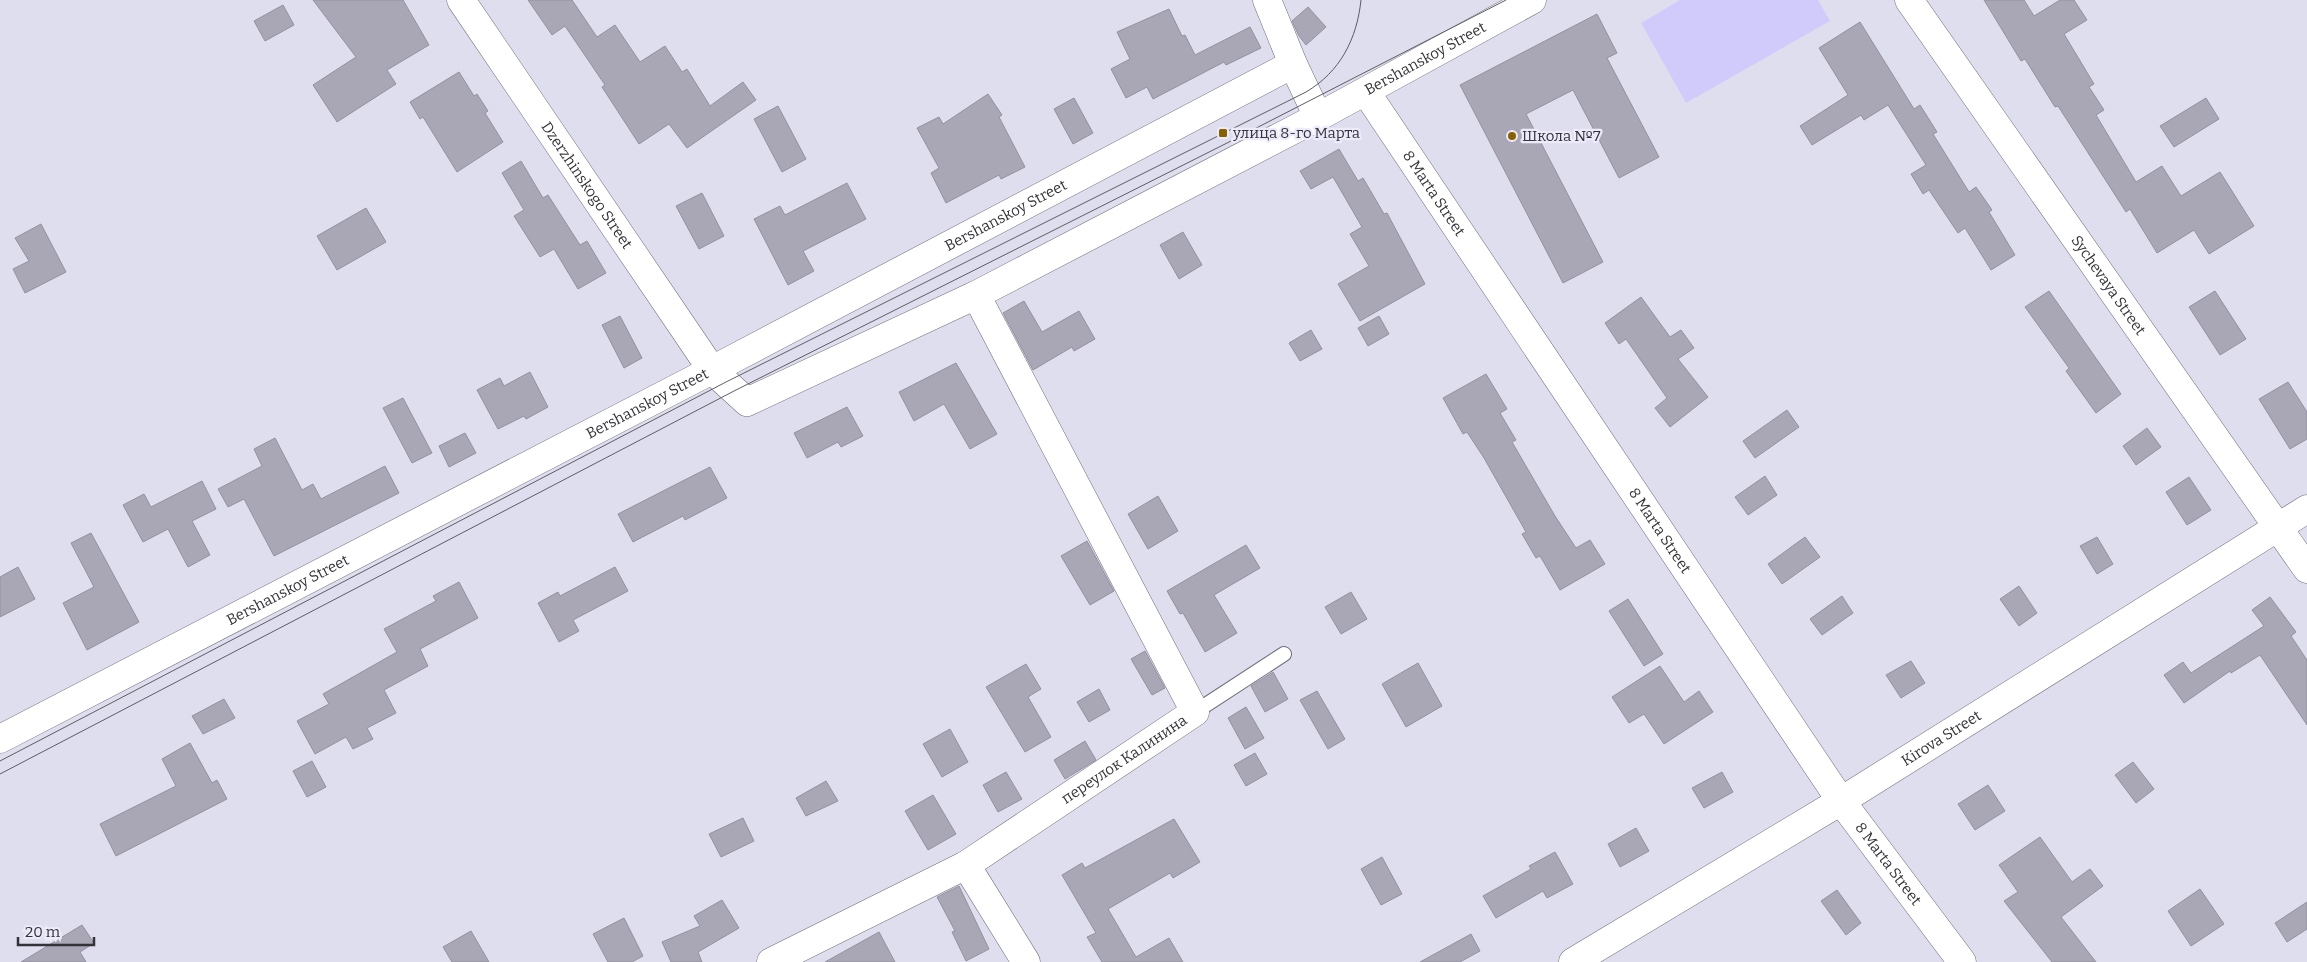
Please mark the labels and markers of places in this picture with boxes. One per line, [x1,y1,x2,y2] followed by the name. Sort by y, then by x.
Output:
[1232,124,1360,142] place label: улица 8-го Марта
[1217,127,1229,139] marker: улица 8-го Марта
[1522,127,1601,145] place label: Школа №7
[1506,130,1518,142] marker: Школа №7

